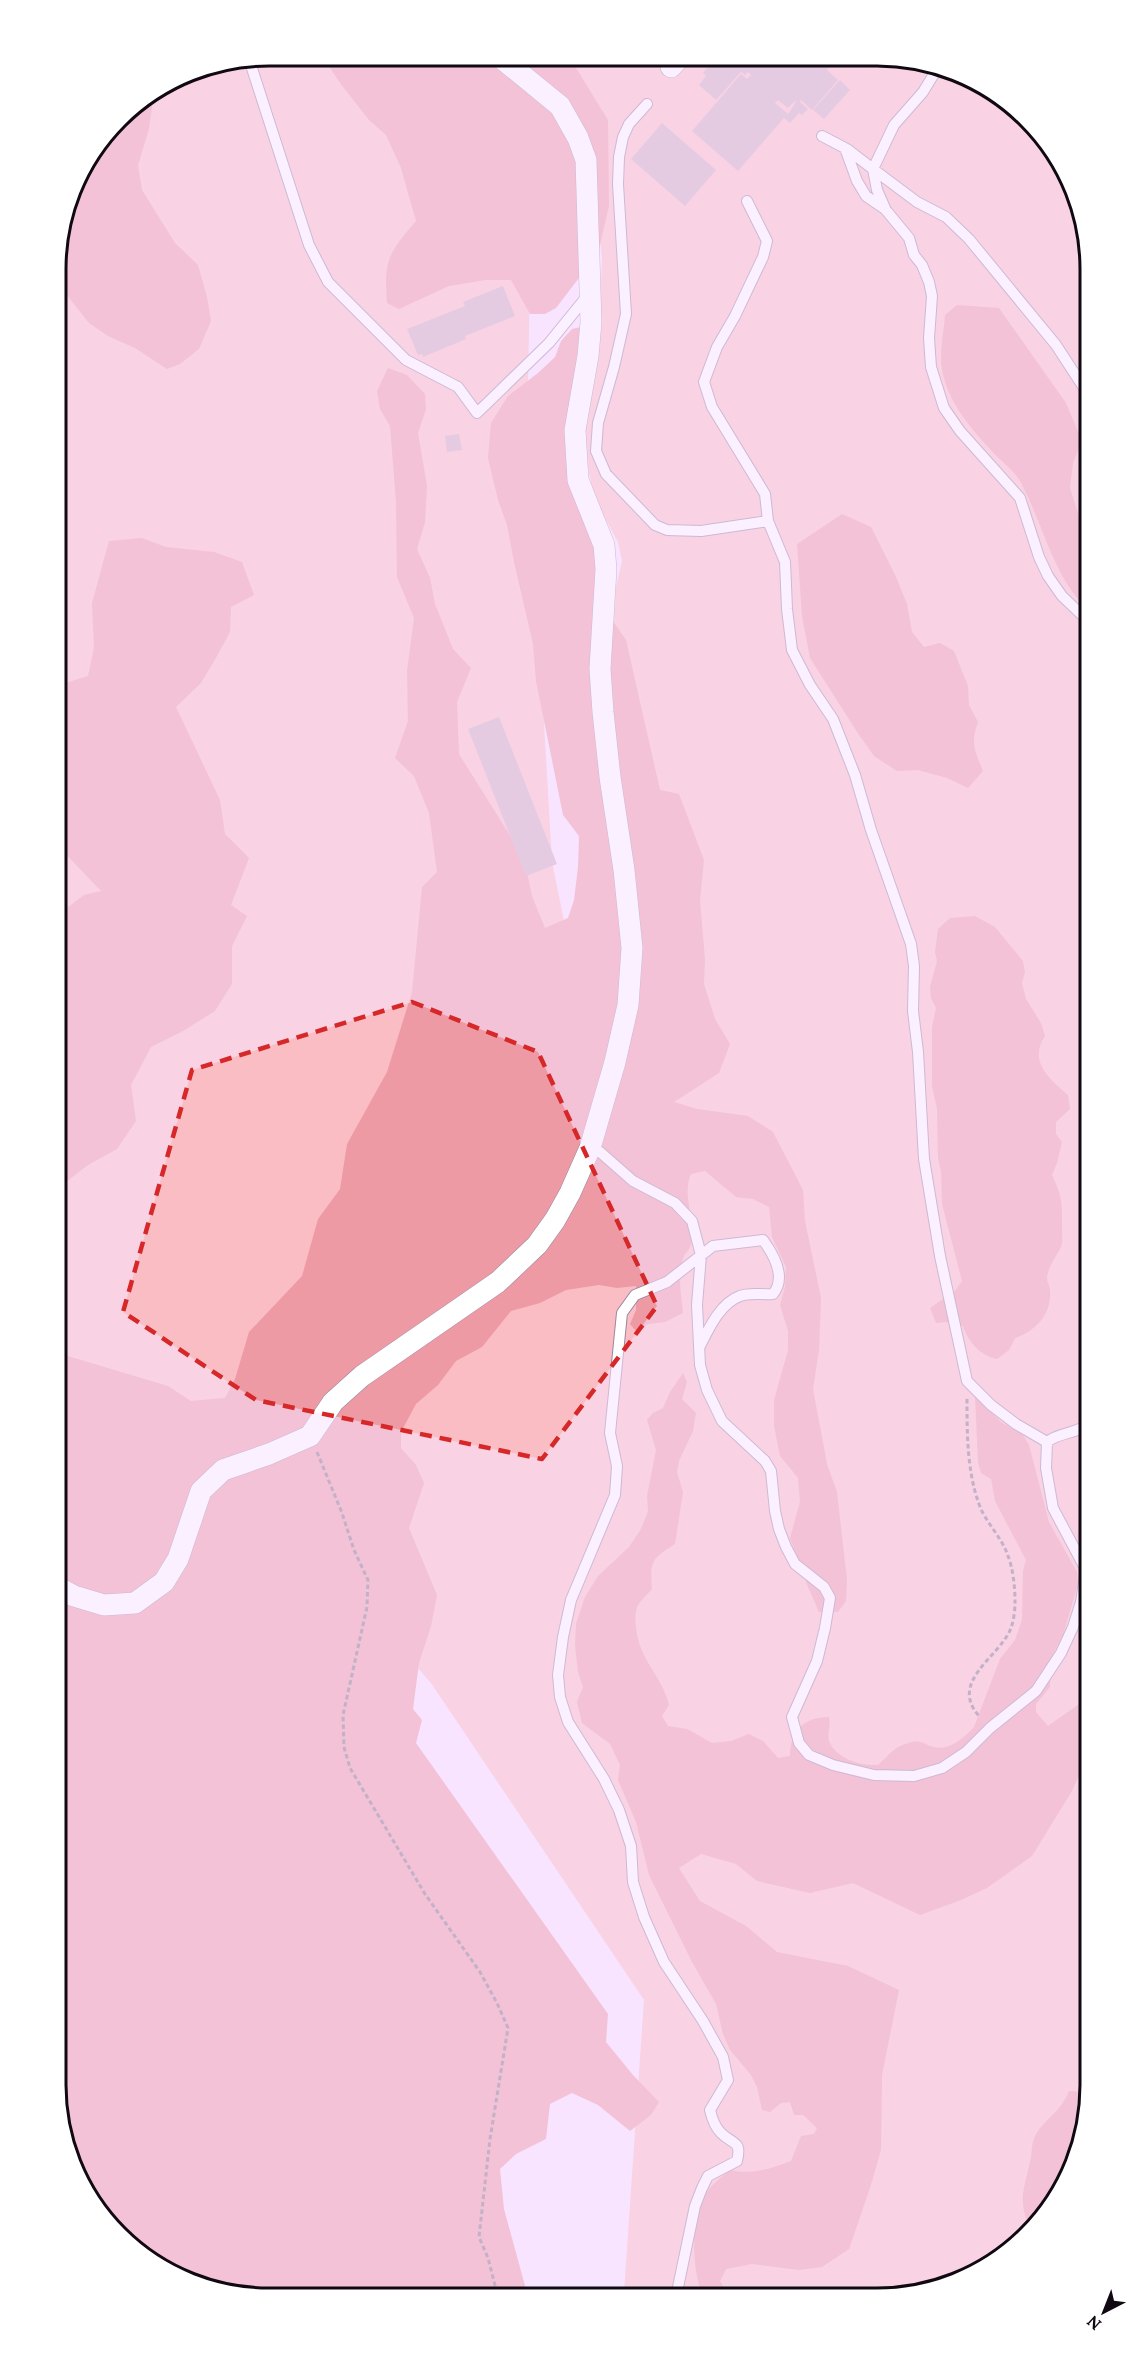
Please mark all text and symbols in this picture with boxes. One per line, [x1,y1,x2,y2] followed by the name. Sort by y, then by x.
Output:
[1074,2282,1134,2342] north arrow
[1083,2312,1105,2335] text: N

